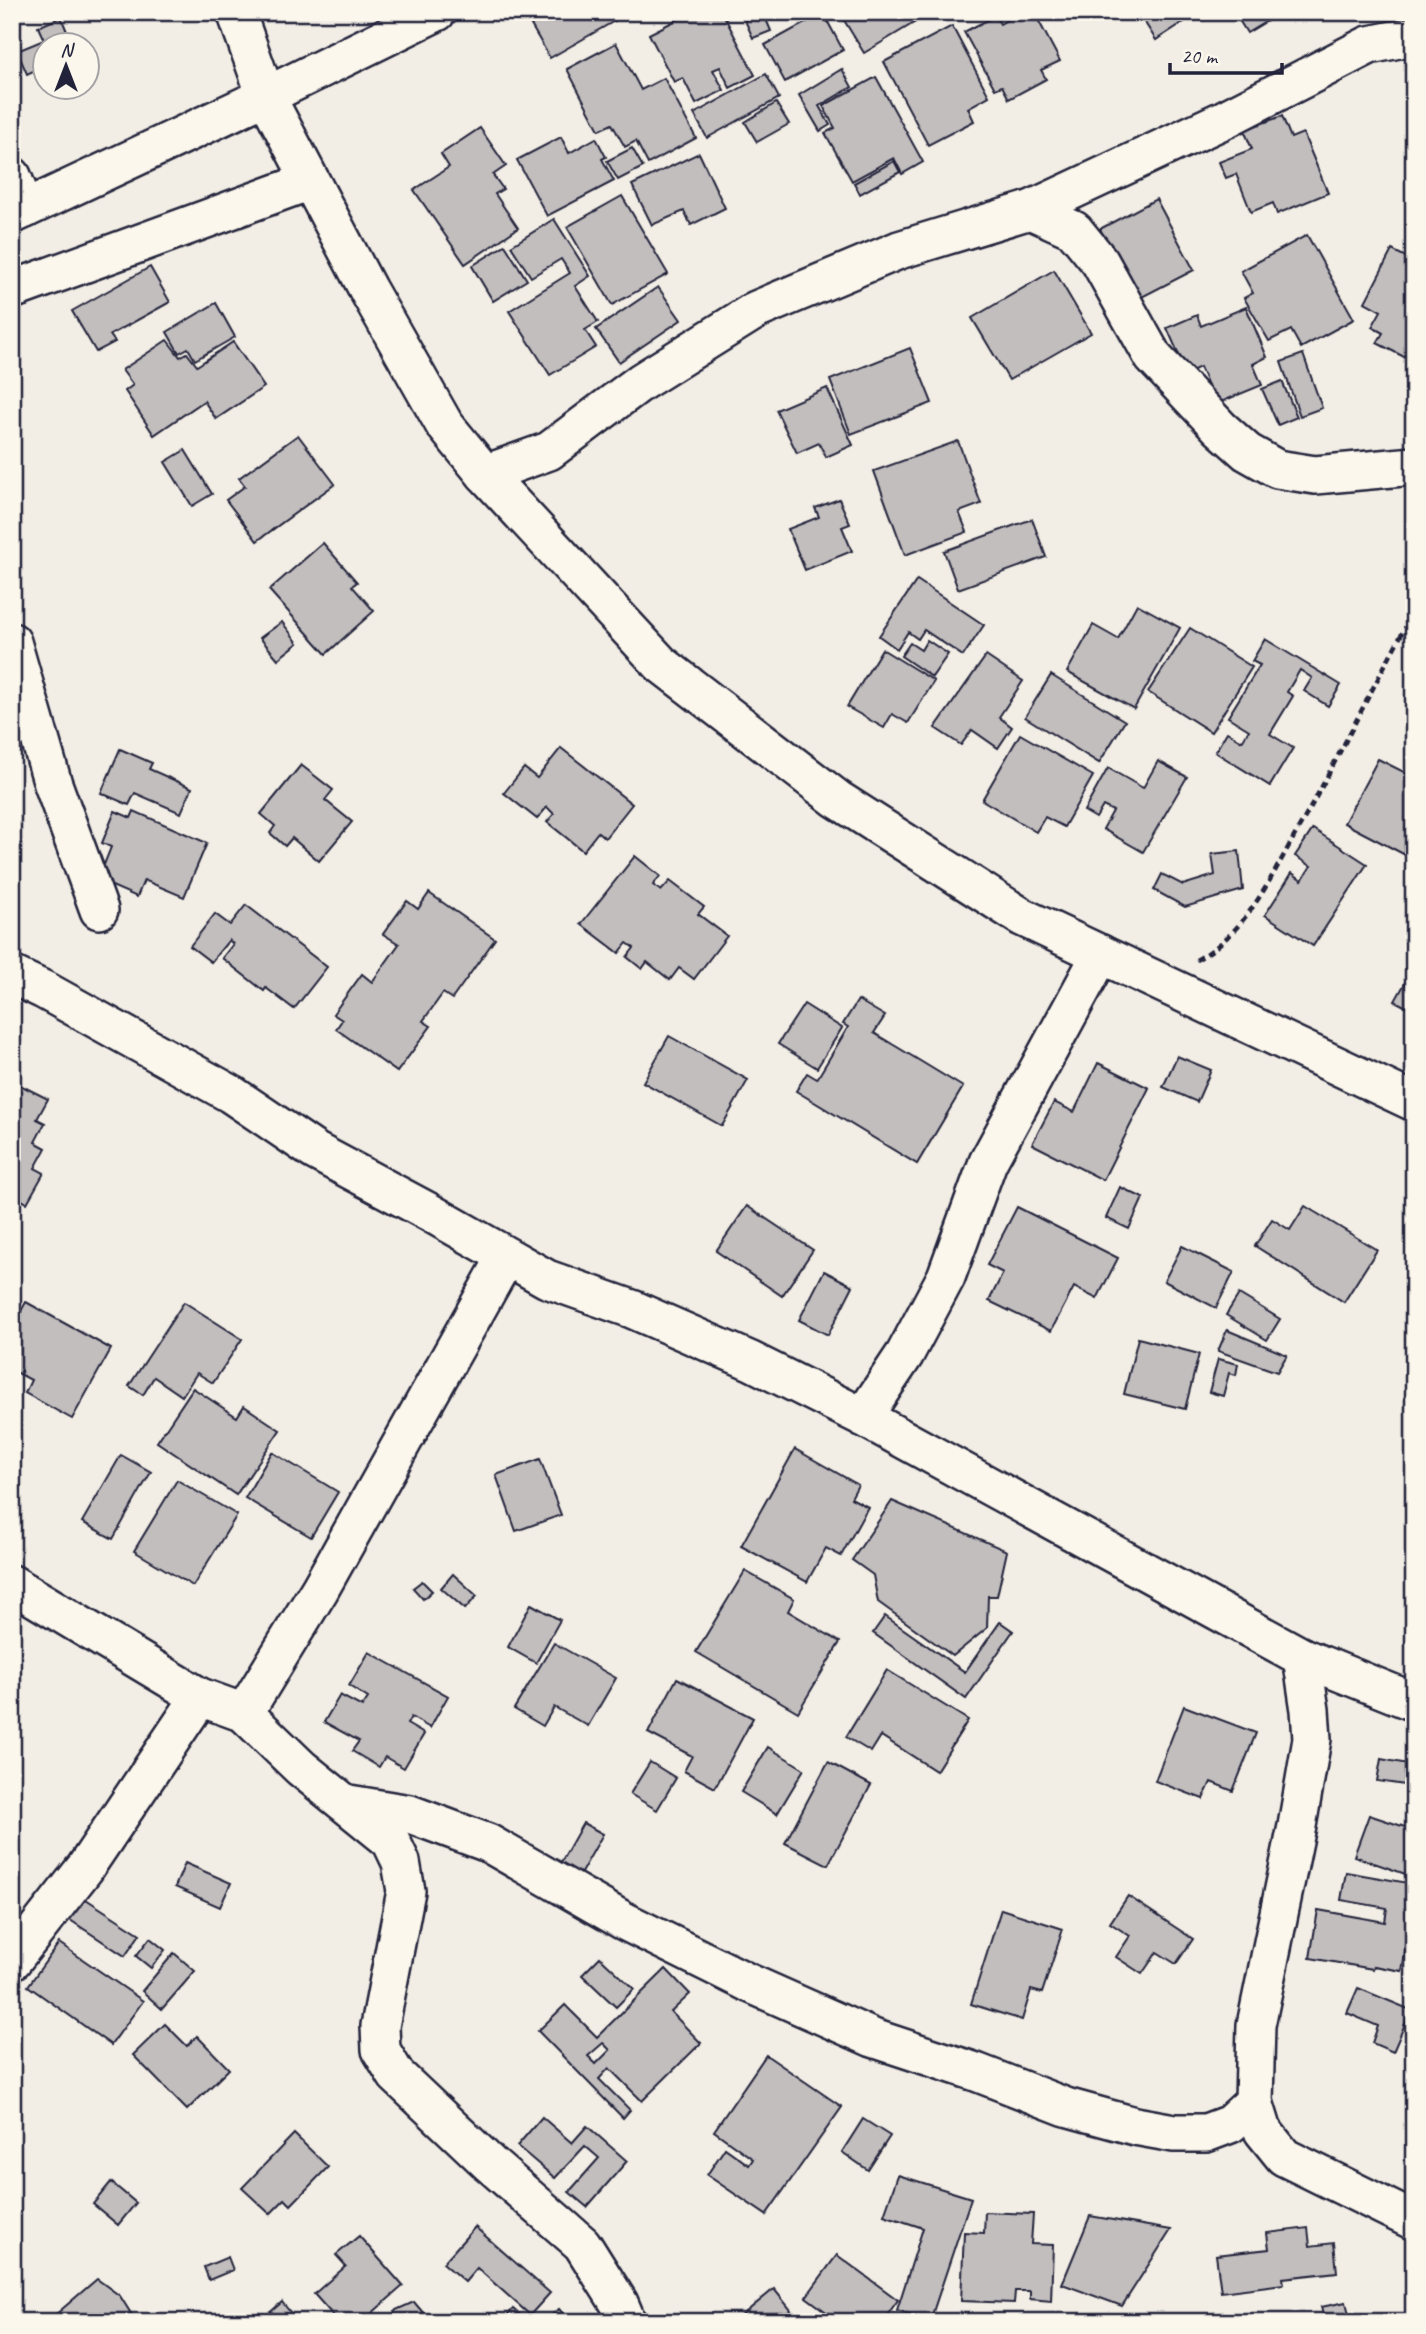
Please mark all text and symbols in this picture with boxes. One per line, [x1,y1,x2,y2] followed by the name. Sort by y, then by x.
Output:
[32,32,102,102] north arrow
[1170,32,1282,76] scale bar
[60,38,75,62] text: N
[1181,43,1219,69] text: 20 m

